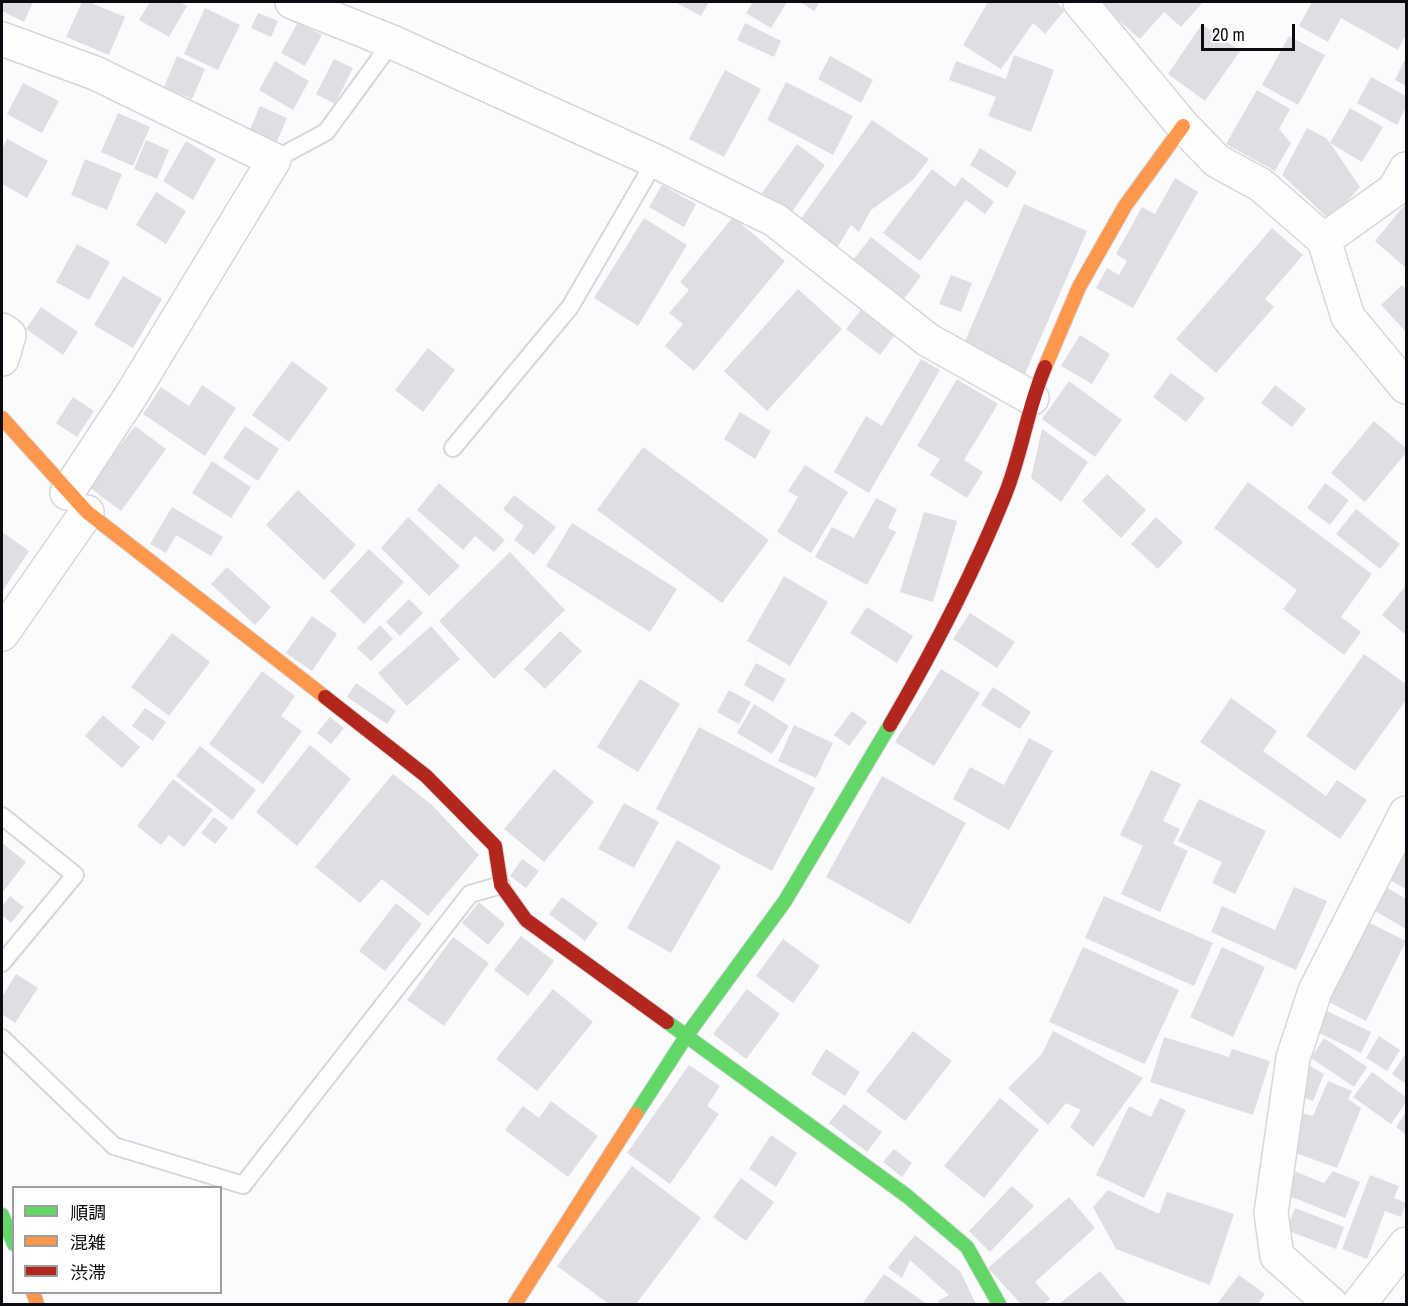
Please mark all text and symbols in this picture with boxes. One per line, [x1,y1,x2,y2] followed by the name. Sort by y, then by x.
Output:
[1204,12,1298,50] scale bar
[1212,22,1245,47] text: 20 m
[12,1186,222,1294] legend
[70,1200,106,1225] text: 順調
[70,1230,106,1255] text: 混雑
[70,1260,106,1285] text: 渋滞

